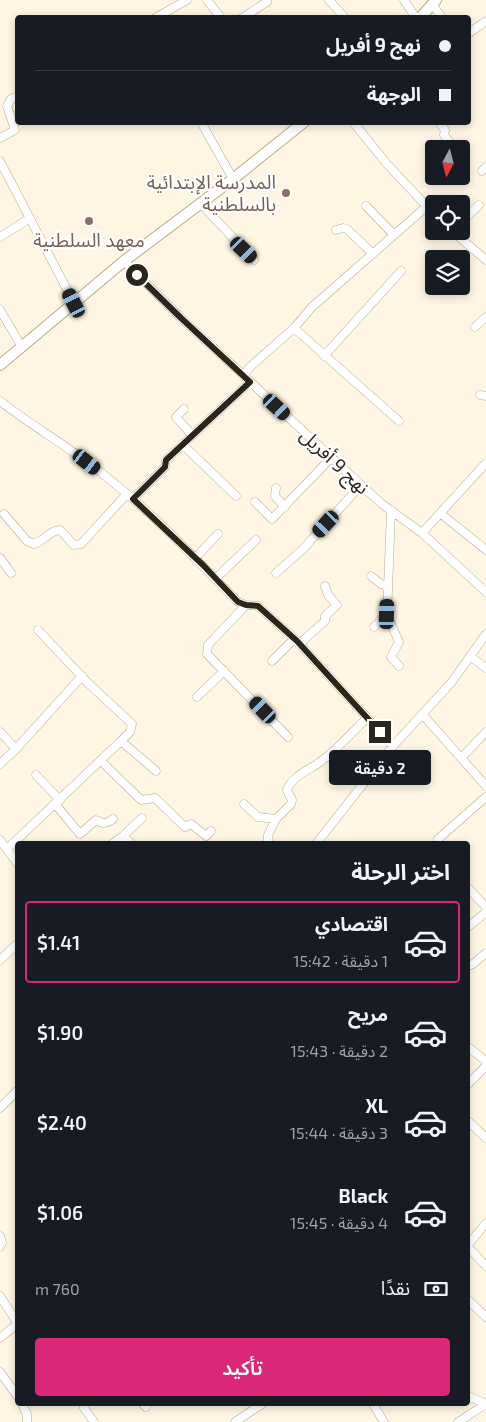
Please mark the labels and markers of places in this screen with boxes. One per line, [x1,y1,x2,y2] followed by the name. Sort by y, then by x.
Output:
[147,170,276,215] place label: المدرسة الإبتدائية بالسلطنية
[280,187,292,199] marker: المدرسة الإبتدائية بالسلطنية
[83,215,95,227] marker: معهد السلطنية
[33,228,145,251] place label: معهد السلطنية

